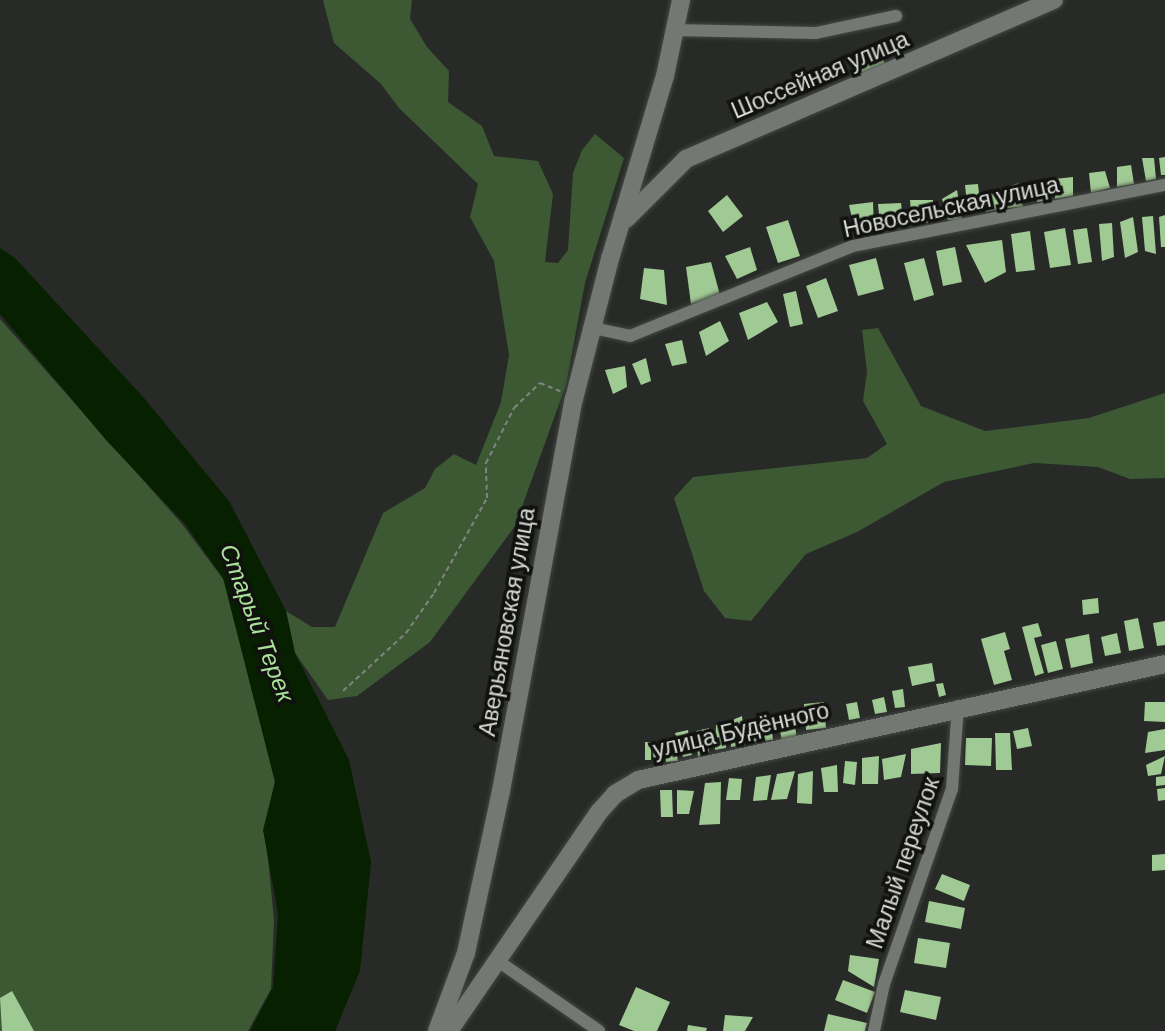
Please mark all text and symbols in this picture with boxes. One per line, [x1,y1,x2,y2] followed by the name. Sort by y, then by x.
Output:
[727,25,913,125] street label: Шоссейная улица
[841,171,1061,243] street label: Новосельская улица
[473,506,541,738] street label: Аверьяновская улица
[214,540,300,706] water label: Старый Терек
[650,696,832,764] street label: улица Будённого
[861,774,945,952] street label: Малый переулок

